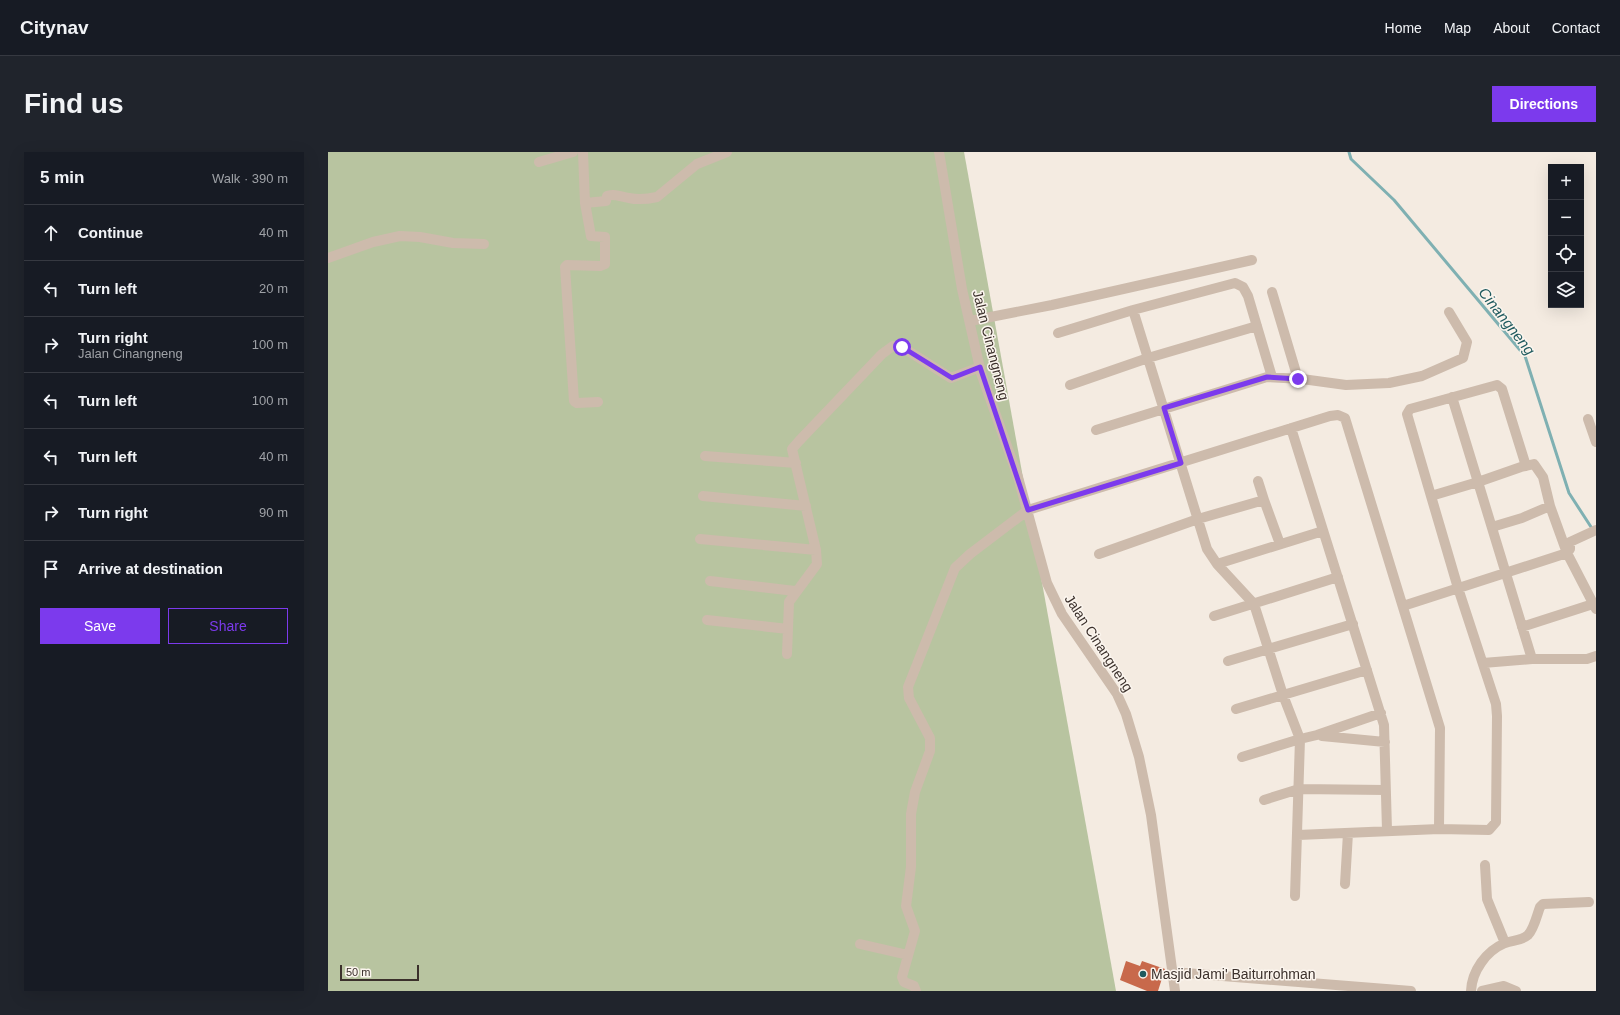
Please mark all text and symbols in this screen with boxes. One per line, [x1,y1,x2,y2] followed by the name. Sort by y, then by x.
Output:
[20,17,89,38] text: Citynav
[1385,20,1422,36] text: Home
[1444,20,1471,36] text: Map
[1493,20,1530,36] text: About
[1552,20,1600,36] text: Contact
[1492,86,1596,122] button: Directions
[24,88,124,119] text: Find us
[1548,164,1584,308] map controls
[1548,164,1584,200] button: +
[40,168,84,187] text: 5 min
[212,171,288,186] text: Walk · 390 m
[1548,200,1584,236] button: −
[40,222,62,244] icon: ahead
[78,224,143,241] text: Continue
[259,225,288,240] text: 40 m
[1548,236,1584,272] button: locate
[1548,272,1584,308] button: layers
[40,278,62,300] icon: left
[78,280,137,297] text: Turn left
[259,281,288,296] text: 20 m
[1475,284,1539,359] water label: Cinangneng
[970,288,1012,402] street label: Jalan Cinangneng
[78,329,148,346] text: Turn right
[40,334,62,356] icon: right
[252,337,288,352] text: 100 m
[893,338,911,356] route start
[78,346,183,361] text: Jalan Cinangneng
[1289,370,1307,388] route end
[40,390,62,412] icon: left
[78,392,137,409] text: Turn left
[252,393,288,408] text: 100 m
[40,446,62,468] icon: left
[78,448,137,465] text: Turn left
[259,449,288,464] text: 40 m
[40,502,62,524] icon: right
[78,504,148,521] text: Turn right
[259,505,288,520] text: 90 m
[40,558,62,580] icon: arrive
[78,560,223,577] text: Arrive at destination
[1062,591,1136,695] street label: Jalan Cinangneng
[40,608,160,644] button: Save
[168,608,288,644] button: Share
[340,963,419,982] scale bar
[346,966,370,978] text: 50 m
[1151,966,1316,982] place label: Masjid Jami' Baiturrohman
[1138,969,1148,979] marker: Masjid Jami' Baiturrohman

